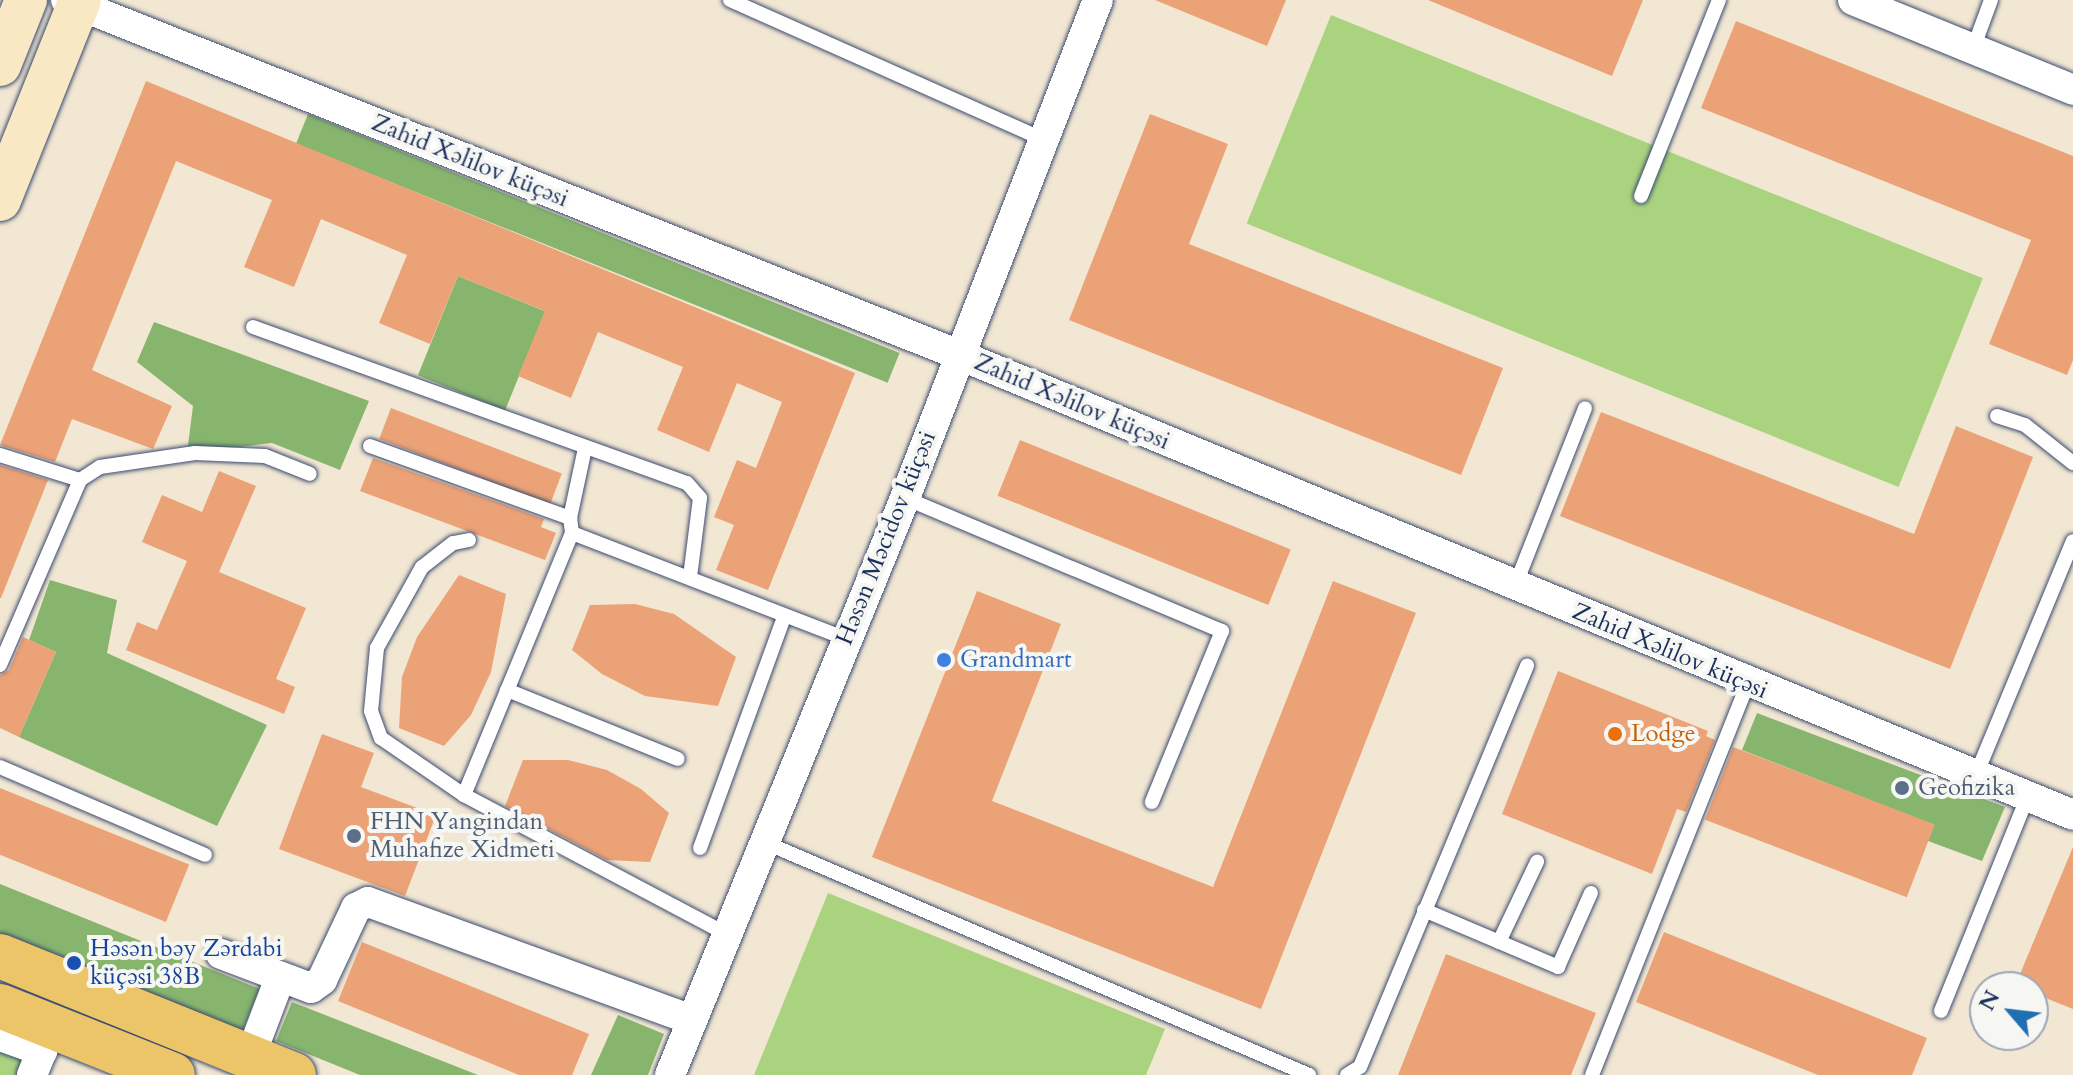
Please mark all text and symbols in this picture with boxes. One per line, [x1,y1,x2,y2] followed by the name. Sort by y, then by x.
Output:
[367,108,573,214] street label: Zahid Xəlilov küçəsi
[970,348,1174,456] street label: Zahid Xəlilov küçəsi
[830,427,942,649] street label: Həsən Məcidov küçəsi
[1568,597,1772,705] street label: Zahid Xəlilov küçəsi
[960,646,1072,674] place label: Grandmart
[935,651,953,669] marker: Grandmart
[1631,720,1696,748] place label: Lodge
[1606,725,1624,743] marker: Lodge
[1918,774,2015,802] place label: Geofizika
[1893,779,1911,797] marker: Geofizika
[370,808,555,864] place label: FHN Yangindan Muhafize Xidmeti
[345,827,363,845] marker: FHN Yangindan Muhafize Xidmeti
[90,935,282,991] place label: Həsən bəy Zərdabi küçəsi 38B
[65,954,83,972] marker: Həsən bəy Zərdabi küçəsi 38B
[1969,971,2049,1051] north arrow
[1972,985,2007,1016] text: N

